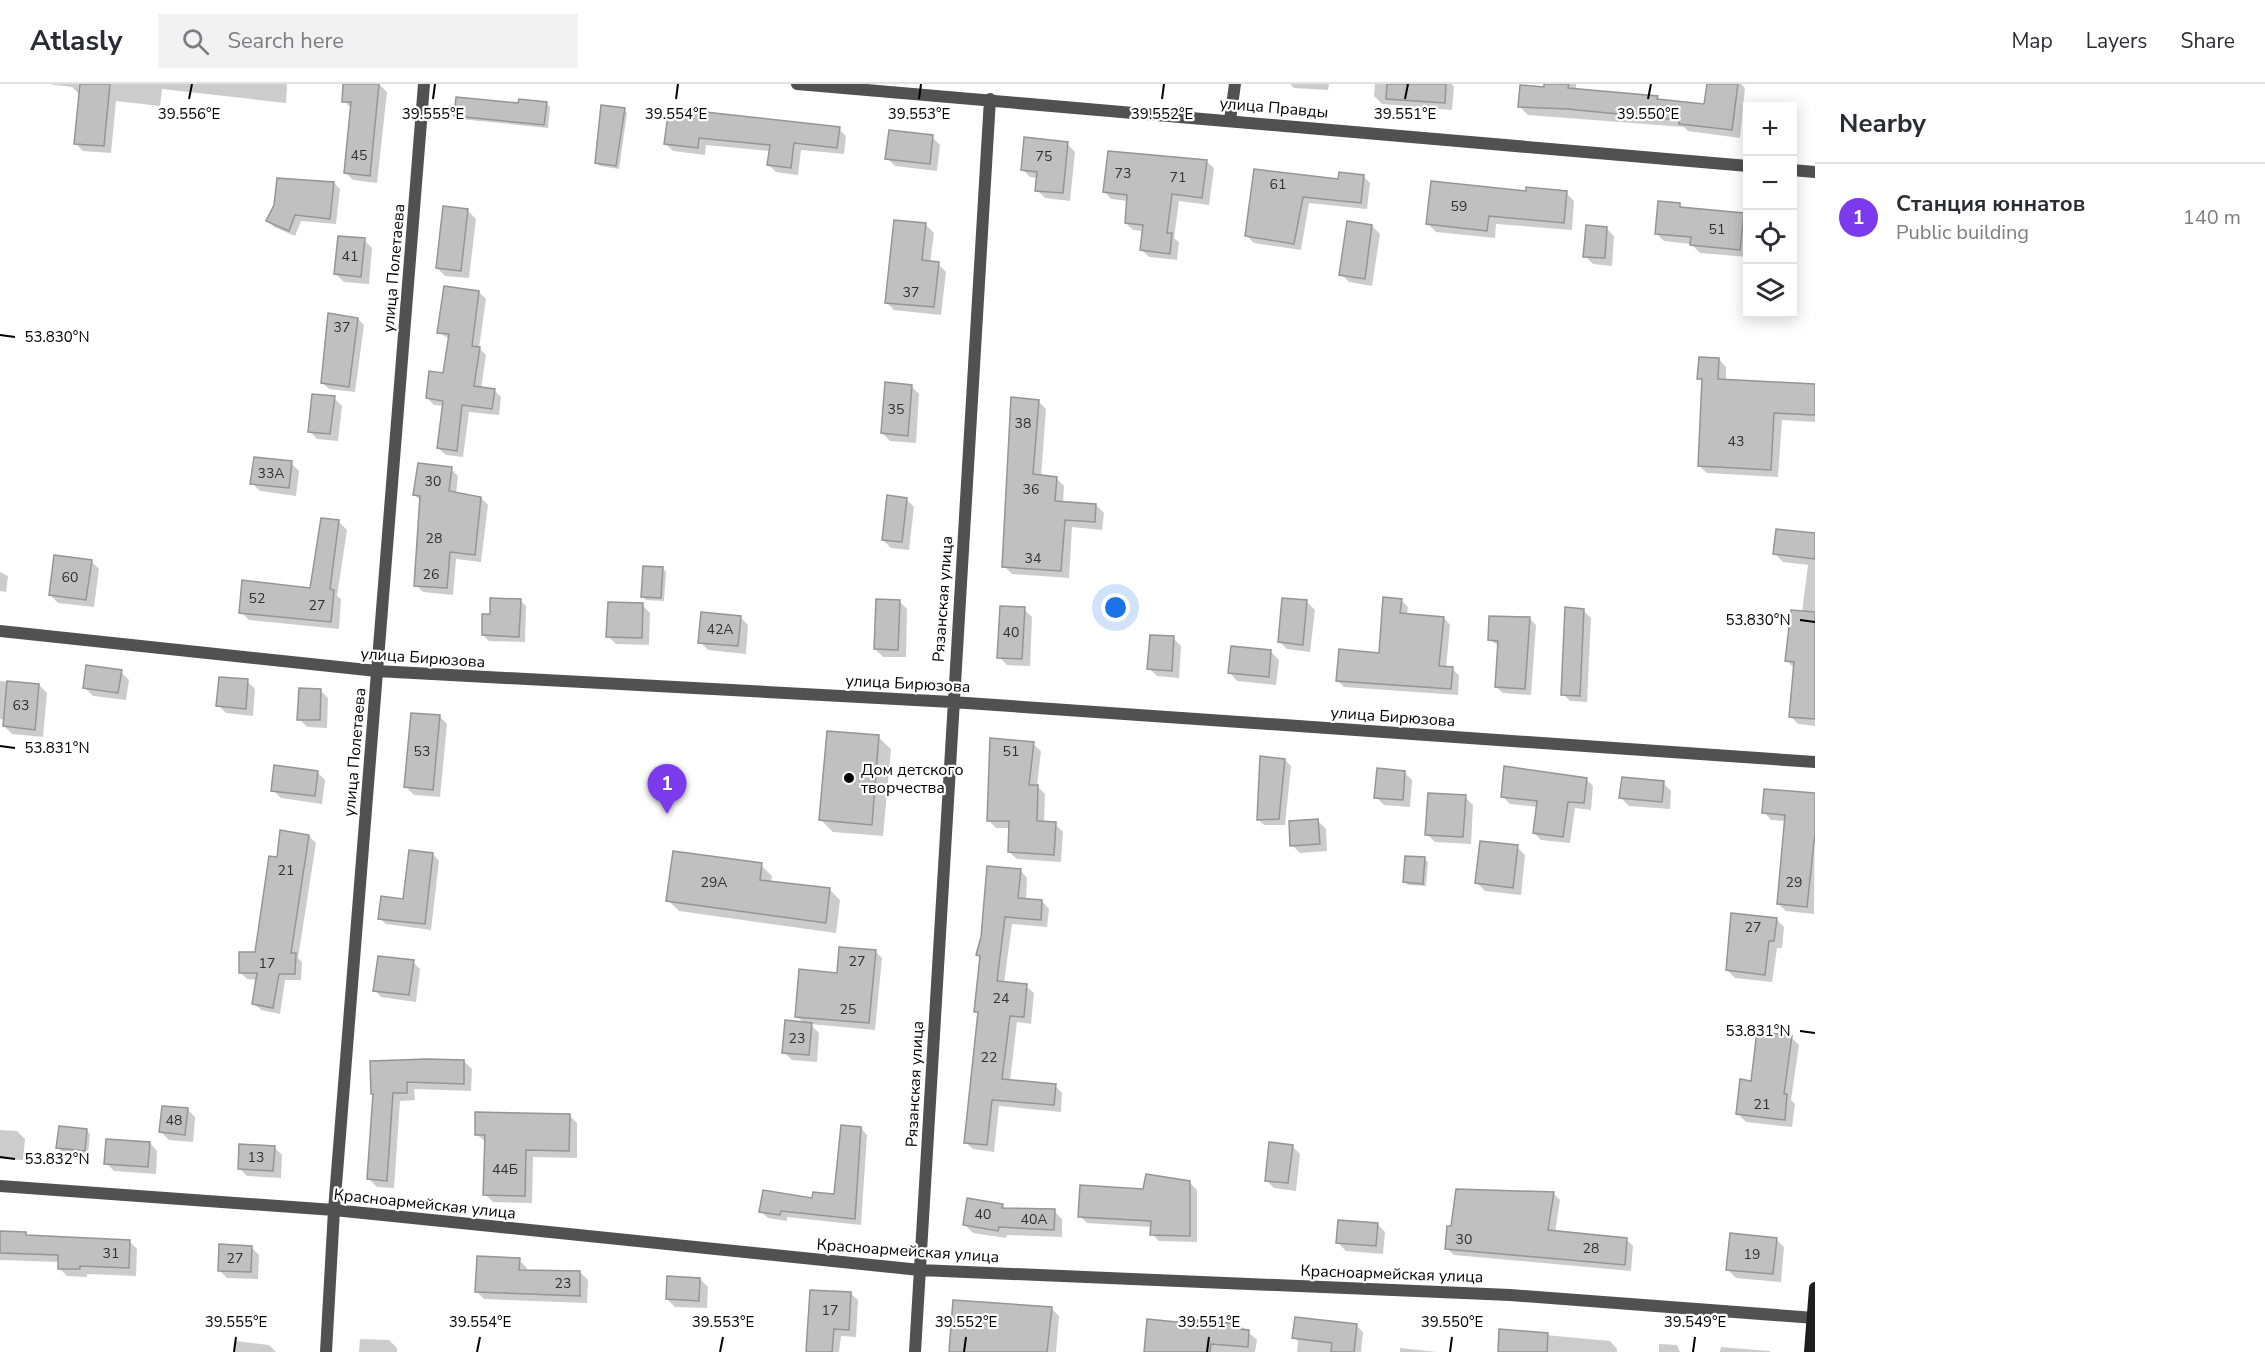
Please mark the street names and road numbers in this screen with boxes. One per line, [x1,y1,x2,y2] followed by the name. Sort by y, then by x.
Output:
[1219,92,1329,124] street label: улица Правды
[377,203,411,333] street label: улица Полетаева
[928,535,958,663] street label: Рязанская улица
[360,643,486,673] street label: улица Бирюзова
[845,670,971,698] street label: улица Бирюзова
[338,687,372,817] street label: улица Полетаева
[1330,702,1456,732] street label: улица Бирюзова
[901,1020,929,1148] street label: Рязанская улица
[333,1183,517,1225] street label: Красноармейская улица
[816,1234,1000,1268] street label: Красноармейская улица
[1300,1260,1484,1288] street label: Красноармейская улица

